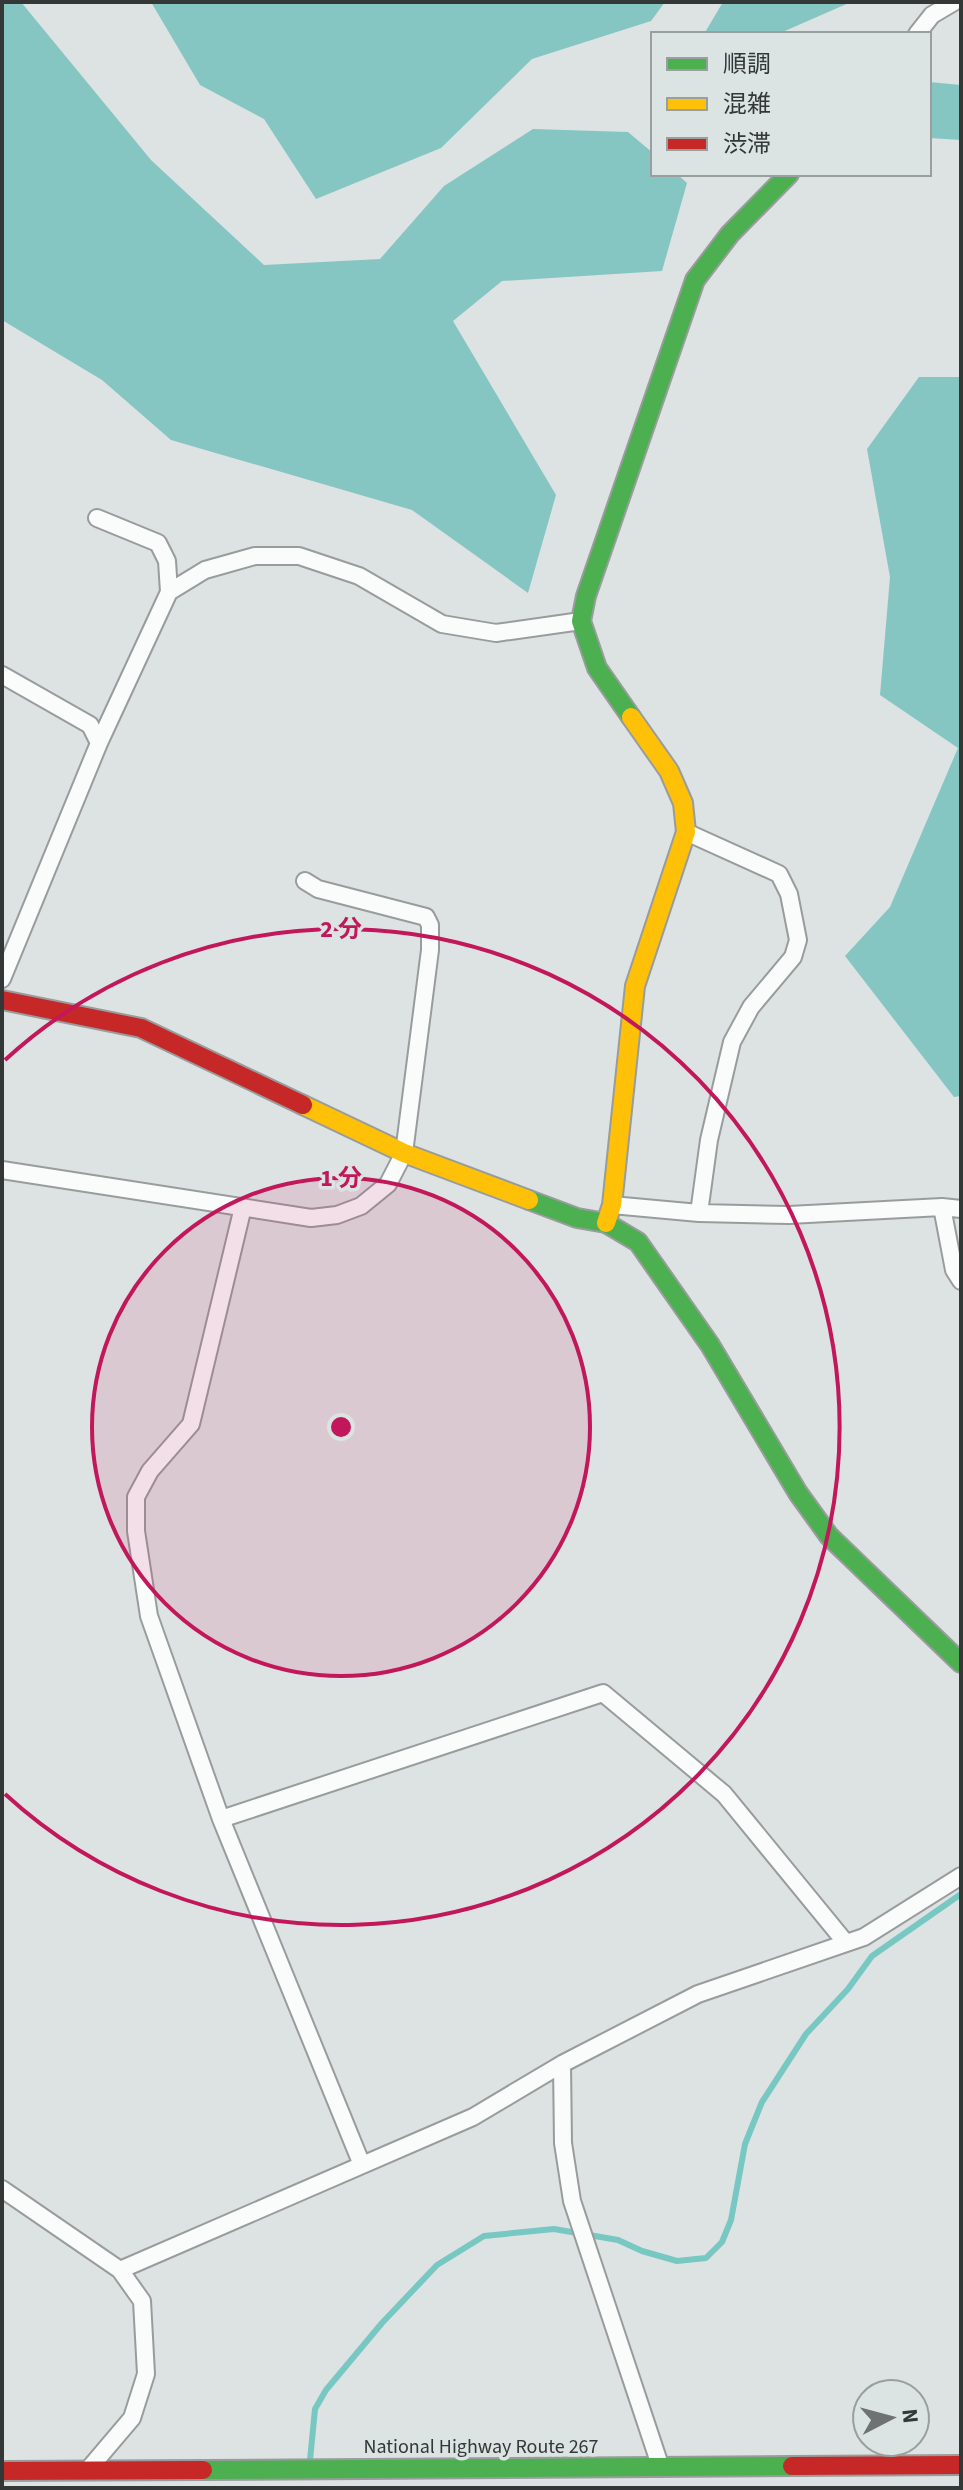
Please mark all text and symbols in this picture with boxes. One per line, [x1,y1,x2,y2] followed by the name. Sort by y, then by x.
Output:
[651,32,931,176] legend
[723,47,771,82] text: 順調
[723,87,771,122] text: 混雑
[723,127,771,162] text: 渋滞
[320,912,362,947] text: 2 分
[320,1161,362,1196] text: 1 分
[327,1413,355,1441] centre of rings
[851,2378,931,2458] north arrow
[893,2407,927,2425] text: N
[363,2433,599,2461] street label: National Highway Route 267

